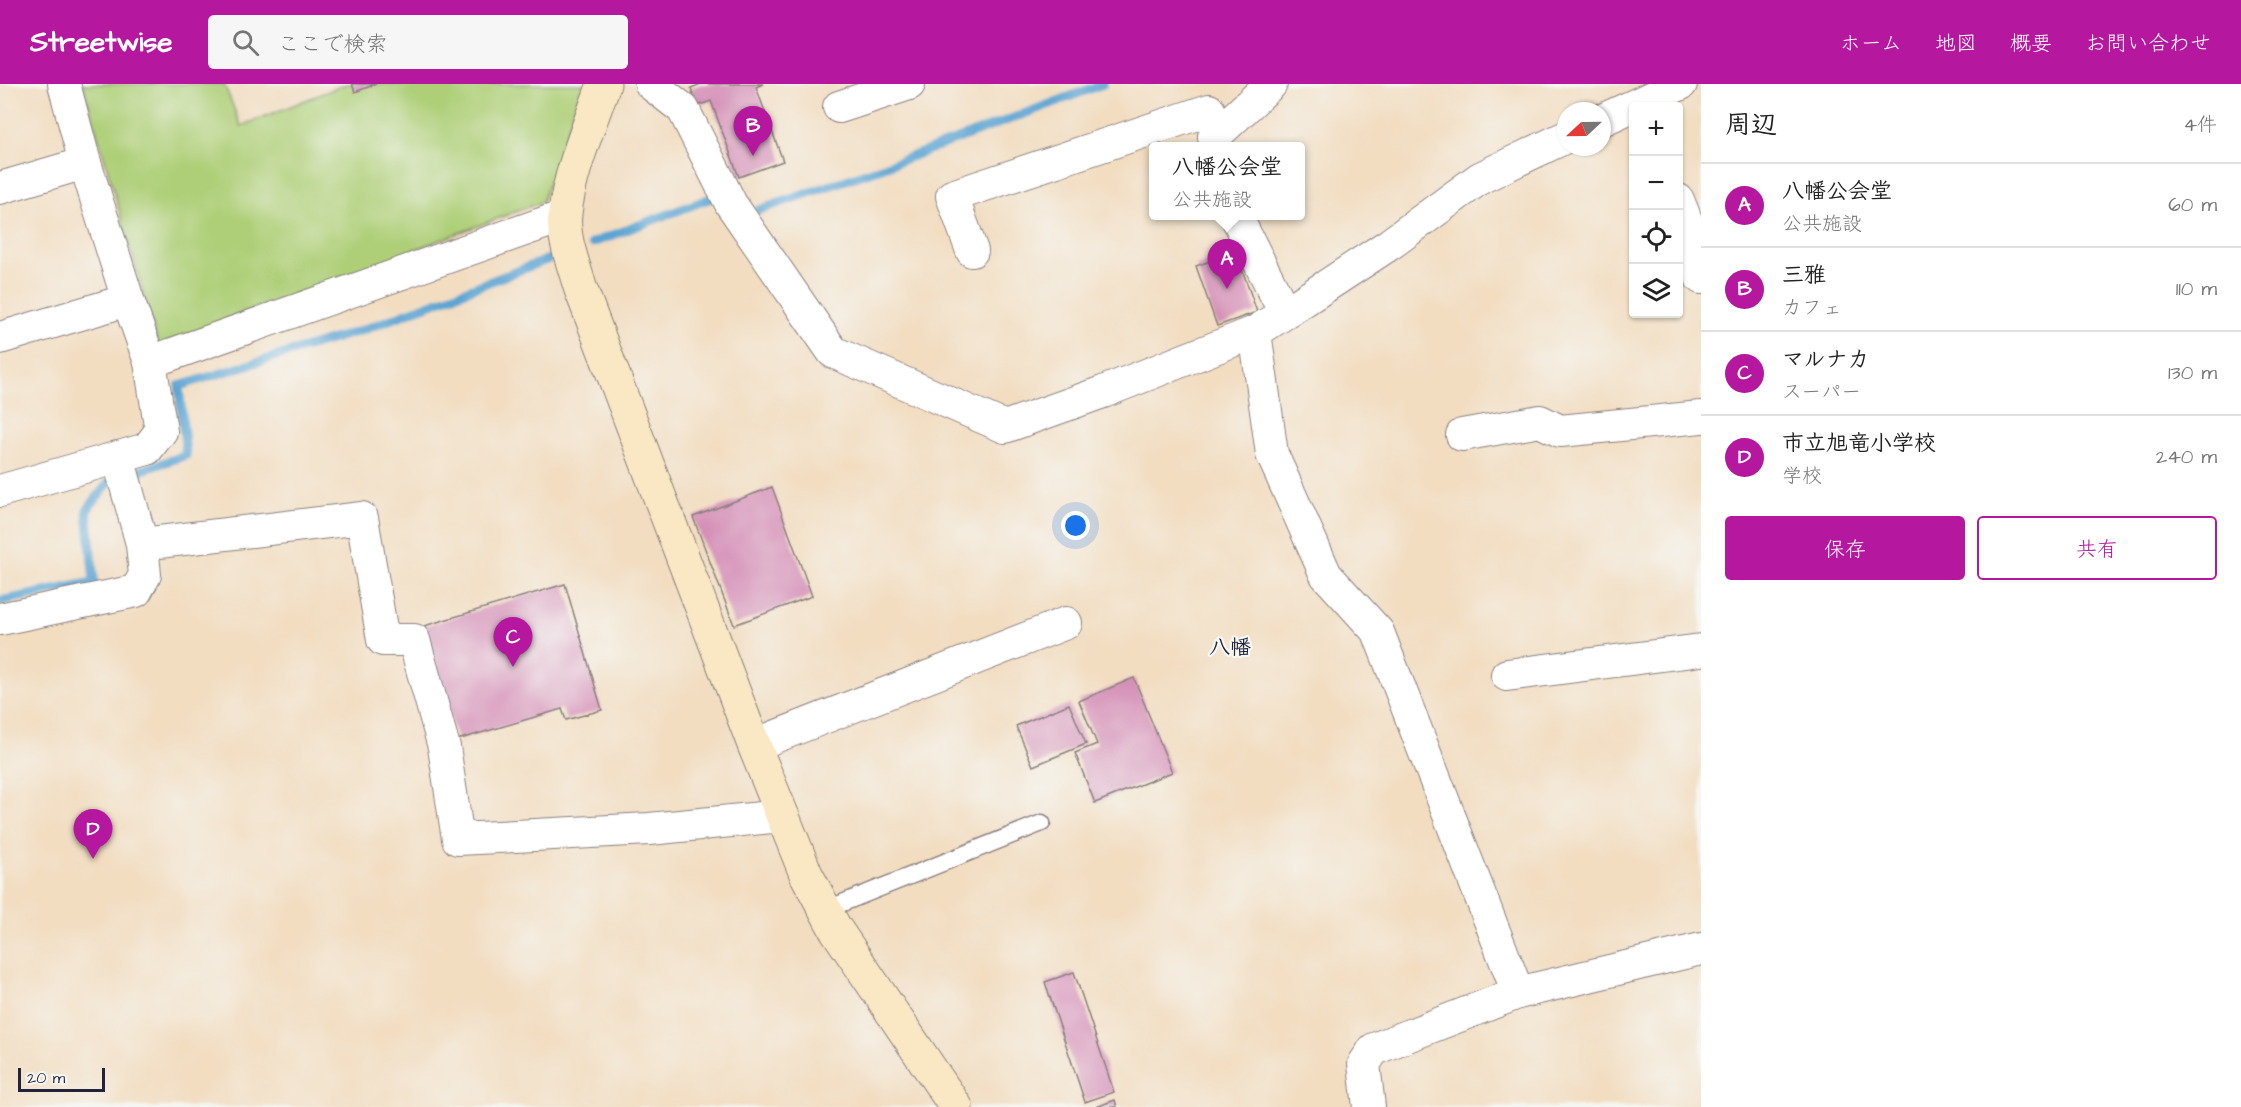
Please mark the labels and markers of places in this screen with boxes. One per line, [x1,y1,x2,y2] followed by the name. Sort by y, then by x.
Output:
[734,106,772,156] pin: B
[1208,240,1246,289] pin: A
[494,618,532,667] pin: C
[74,810,112,859] pin: D

